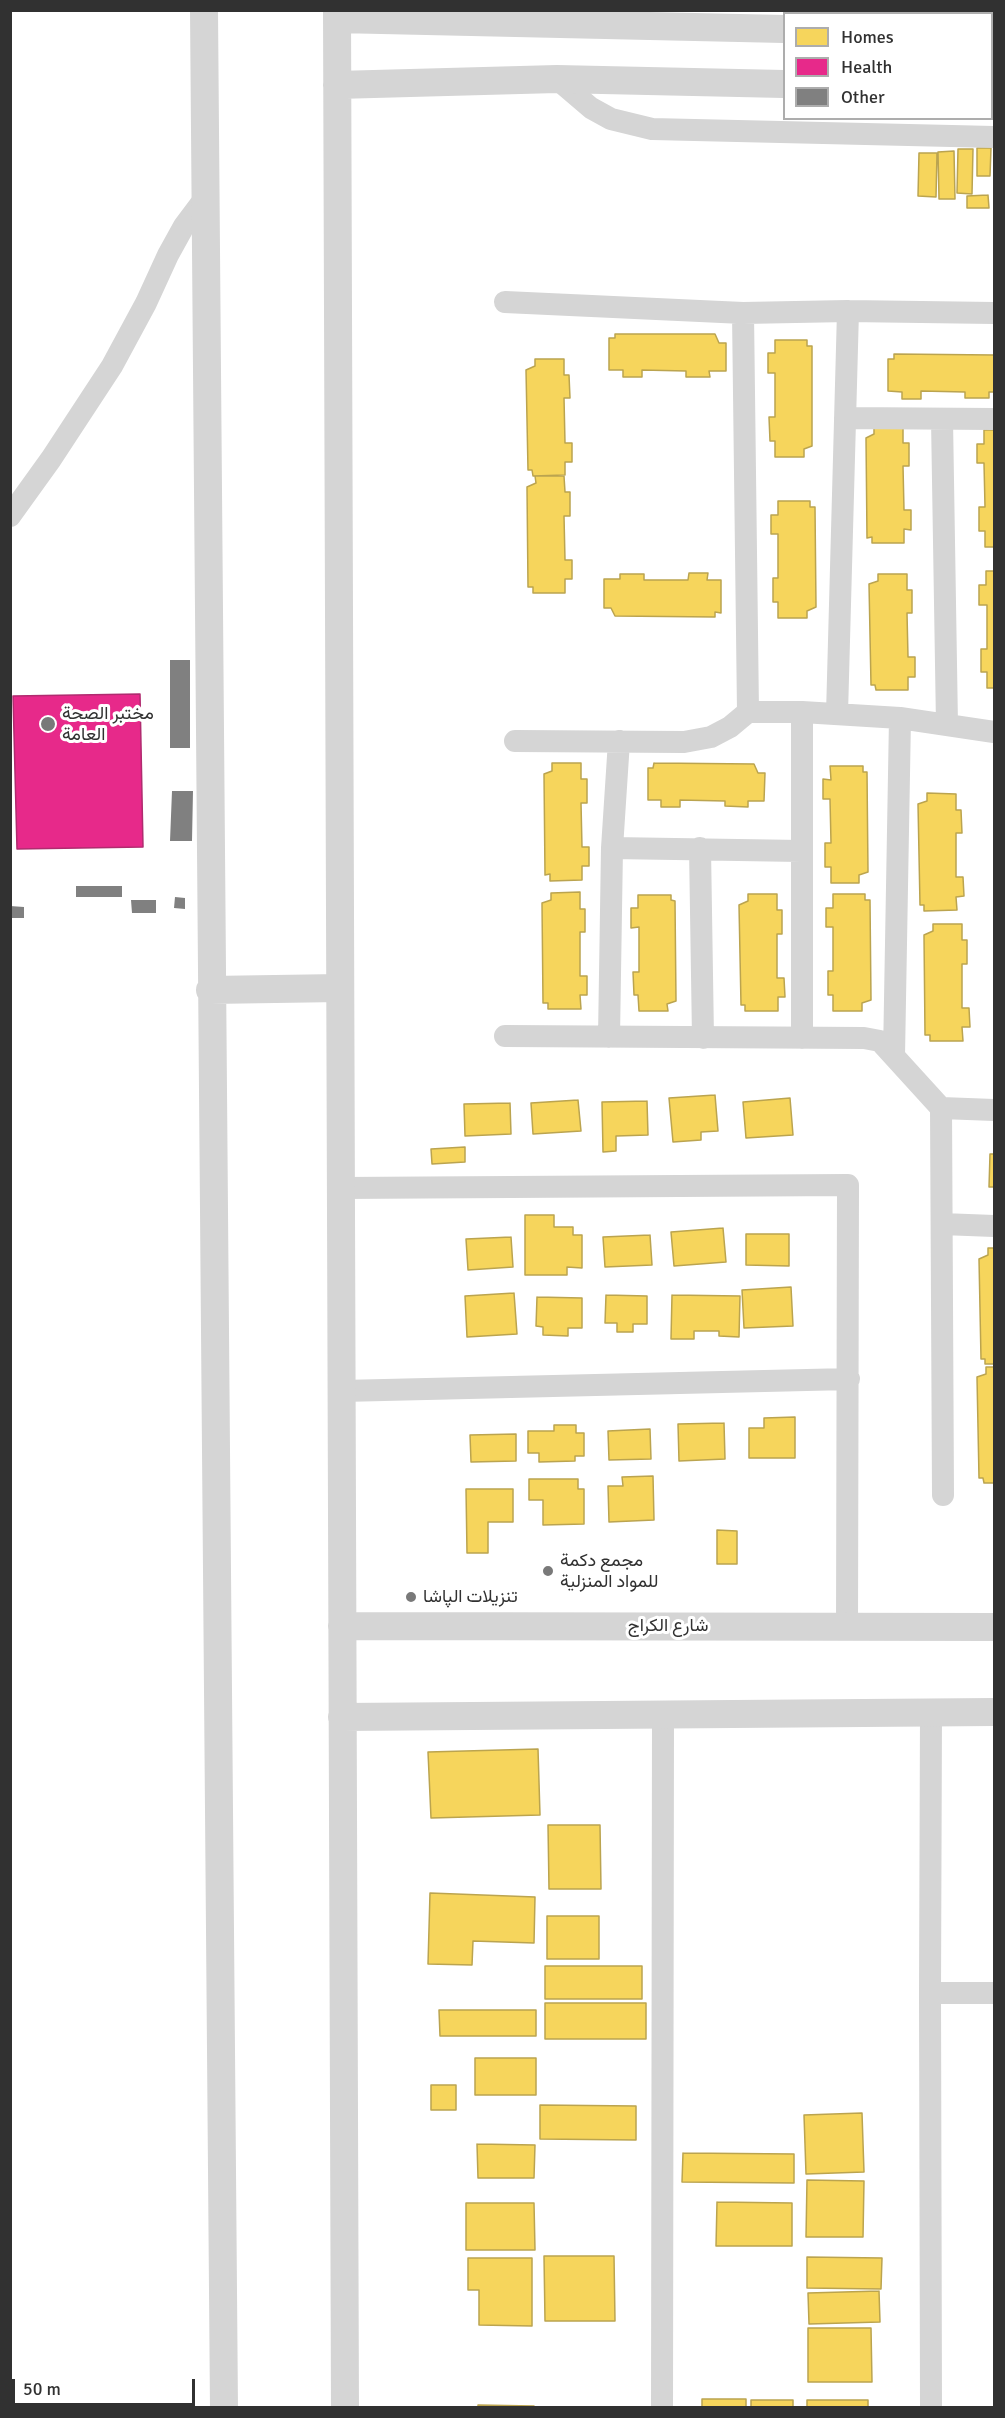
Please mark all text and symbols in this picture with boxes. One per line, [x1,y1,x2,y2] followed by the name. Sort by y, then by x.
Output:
[783,12,993,120] legend
[841,26,894,48] text: Homes
[841,56,892,78] text: Health
[841,86,885,108] text: Other
[62,703,154,746] place label: مختبر الصحة العامة
[39,715,57,733] marker: مختبر الصحة العامة
[560,1550,658,1592] place label: مجمع دكمة للمواد المنزلية
[541,1564,555,1578] marker: مجمع دكمة للمواد المنزلية
[423,1586,518,1608] place label: تنزيلات الپاشا
[404,1590,418,1604] marker: تنزيلات الپاشا
[628,1615,708,1637] street label: شارع الكراج
[15,2367,198,2405] scale bar
[23,2378,61,2400] text: 50 m

